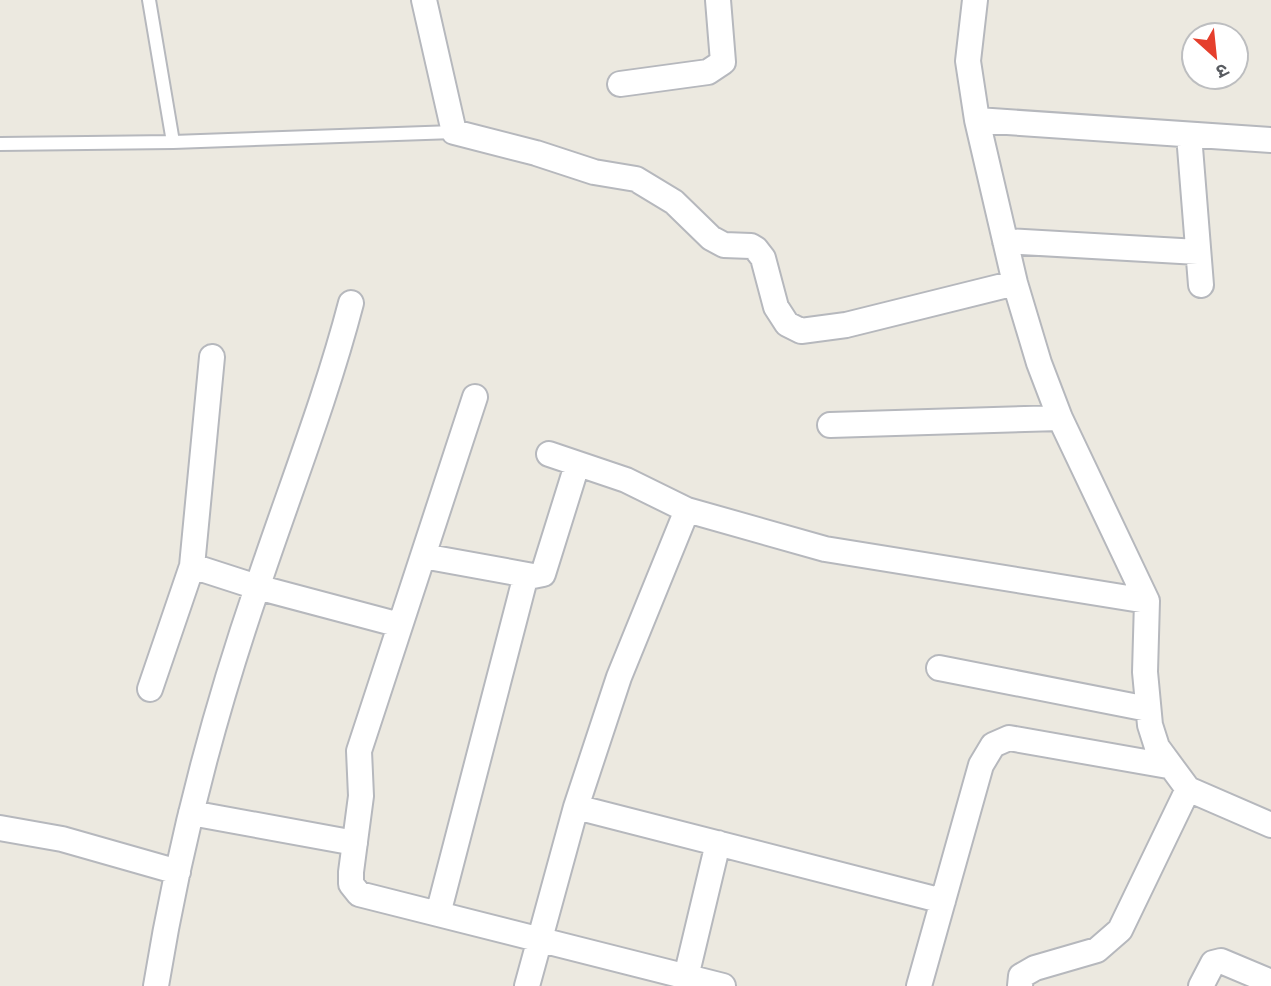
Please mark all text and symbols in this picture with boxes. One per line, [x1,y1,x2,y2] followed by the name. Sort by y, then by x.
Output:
[1180,21,1250,91] north arrow
[1212,59,1233,85] text: उ

